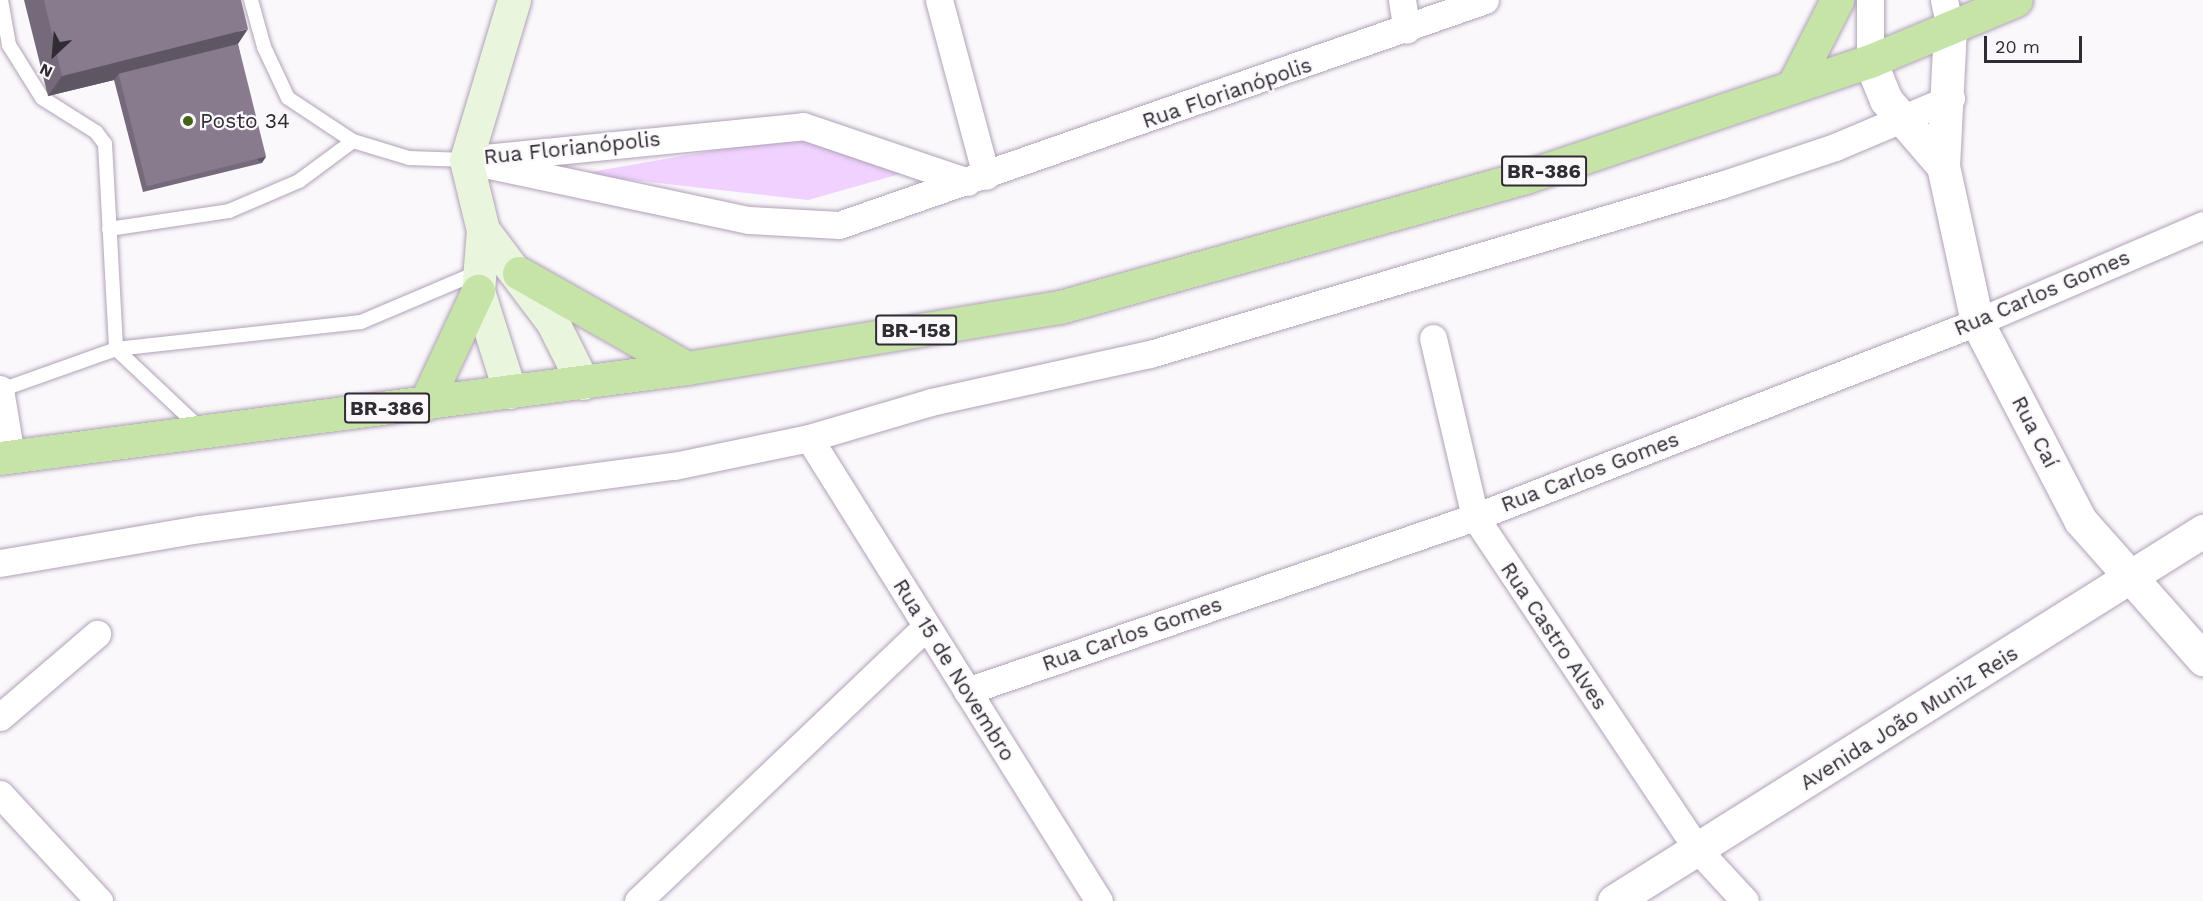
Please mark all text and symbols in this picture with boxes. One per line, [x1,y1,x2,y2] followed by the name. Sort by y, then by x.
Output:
[24,24,84,84] north arrow
[1987,24,2084,62] scale bar
[1995,36,2040,57] text: 20 m
[1139,52,1315,134] street label: Rua Florianópolis
[36,59,55,82] text: N
[200,108,290,134] place label: Posto 34
[181,114,195,128] marker: Posto 34
[482,126,662,170] street label: Rua Florianópolis
[1500,154,1588,188] road number: BR-386
[1950,245,2134,341] street label: Rua Carlos Gomes
[874,313,958,347] road number: BR-158
[344,391,430,425] road number: BR-386
[2006,392,2064,472] street label: Rua Caí
[1497,426,1683,518] street label: Rua Carlos Gomes
[1495,557,1613,715] street label: Rua Castro Alves
[888,574,1020,766] street label: Rua 15 de Novembro
[1039,591,1225,677] street label: Rua Carlos Gomes
[1795,640,2023,796] street label: Avenida João Muniz Reis

